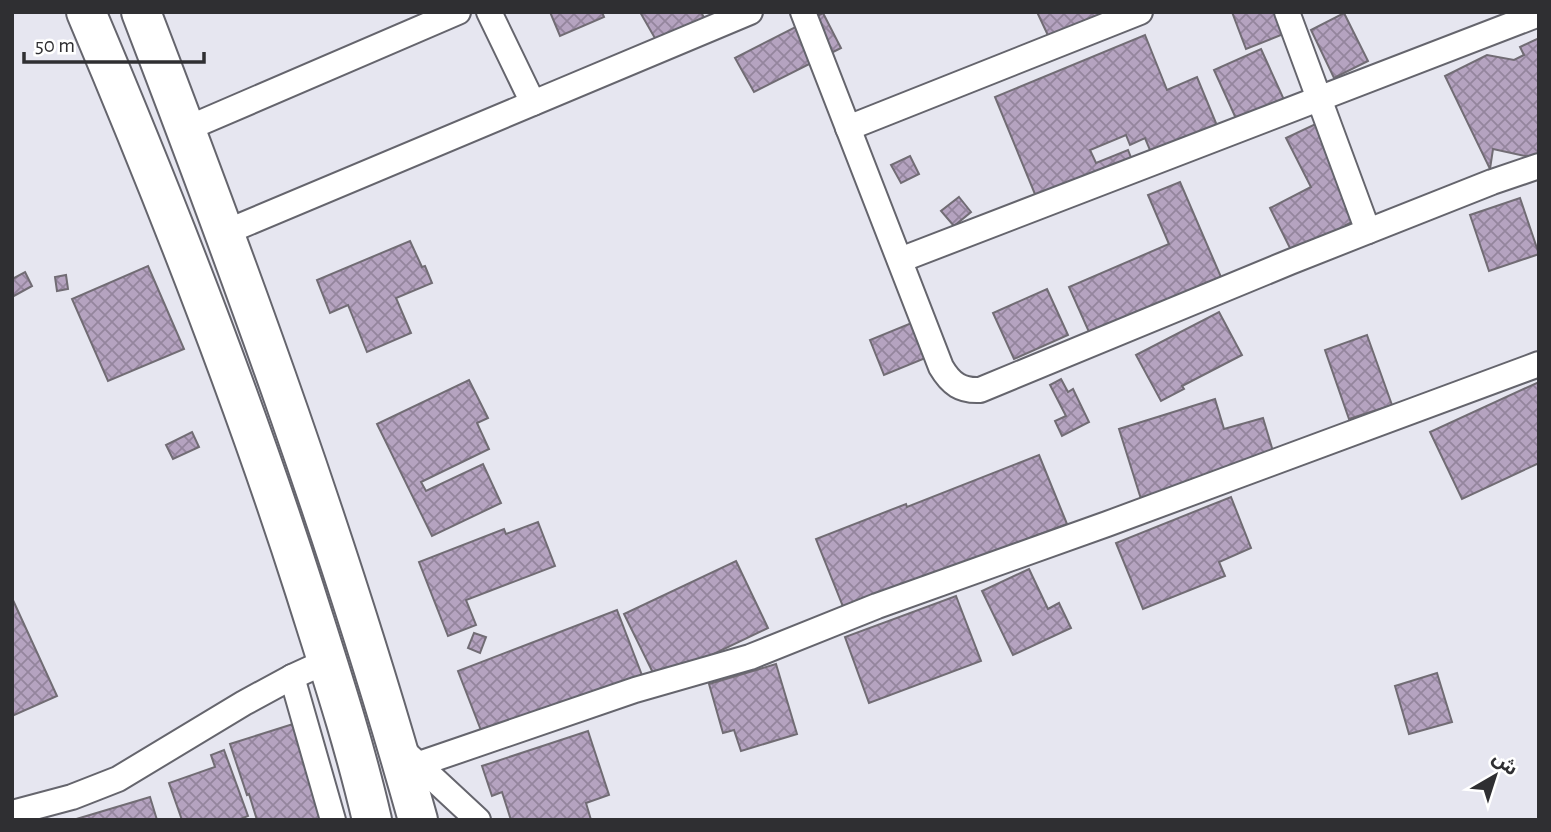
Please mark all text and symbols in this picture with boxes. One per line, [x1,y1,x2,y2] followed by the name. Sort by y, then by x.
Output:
[24,21,205,65] scale bar
[35,35,75,56] text: 50 m
[1460,741,1530,811] north arrow
[1489,748,1521,780] text: ش

